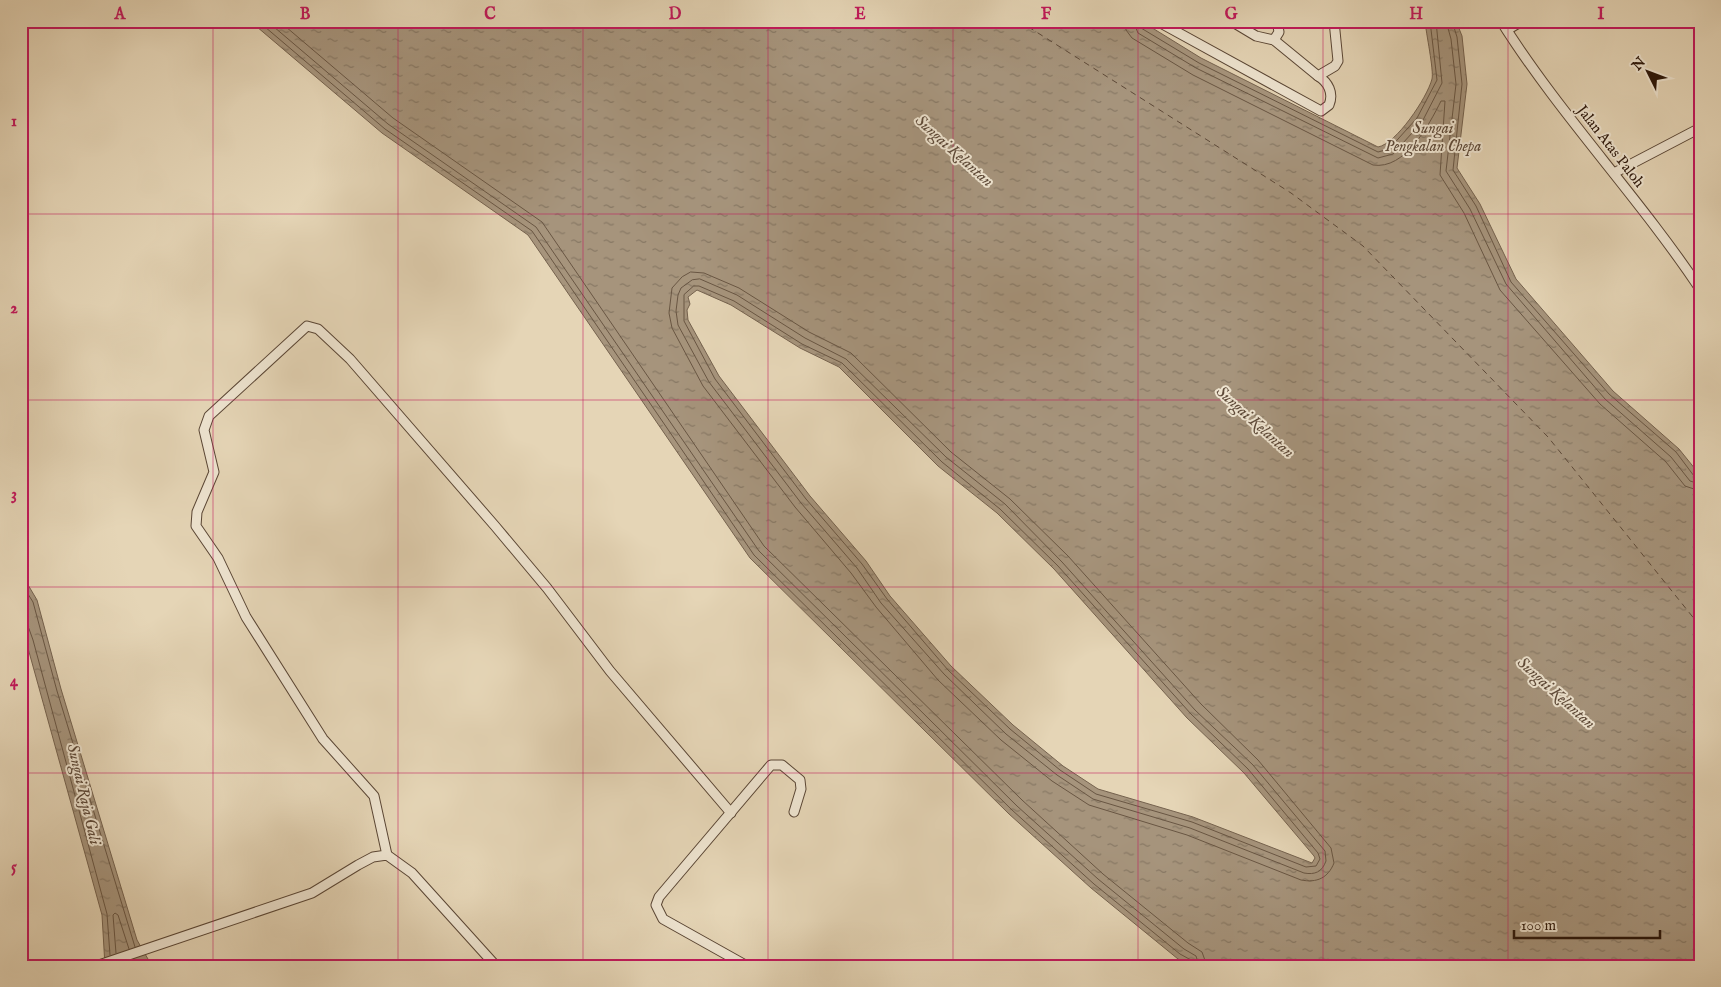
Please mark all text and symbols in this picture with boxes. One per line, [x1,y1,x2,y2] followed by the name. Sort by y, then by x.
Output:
[114,5,127,25] text: A
[300,5,311,25] text: B
[484,5,496,25] text: C
[669,5,682,25] text: D
[854,5,866,25] text: E
[1041,5,1052,25] text: F
[1225,5,1238,25] text: G
[1409,5,1423,25] text: H
[1598,5,1605,25] text: I
[1624,48,1674,98] north arrow
[1628,53,1650,75] text: N
[1571,100,1649,191] street label: Jalan Atas Paloh
[911,111,997,192] water label: Sungai Kelantan
[11,112,17,132] text: 1
[1385,119,1481,157] water label: Sungai Pengkalan Chepa
[10,299,18,319] text: 2
[1212,382,1298,463] water label: Sungai Kelantan
[11,485,17,505] text: 3
[1513,653,1599,734] water label: Sungai Kelantan
[10,672,19,692] text: 4
[62,742,105,848] water label: Sungai Raja Gali
[11,858,17,878] text: 5
[1514,907,1660,939] scale bar
[1521,916,1557,935] text: 100 m

